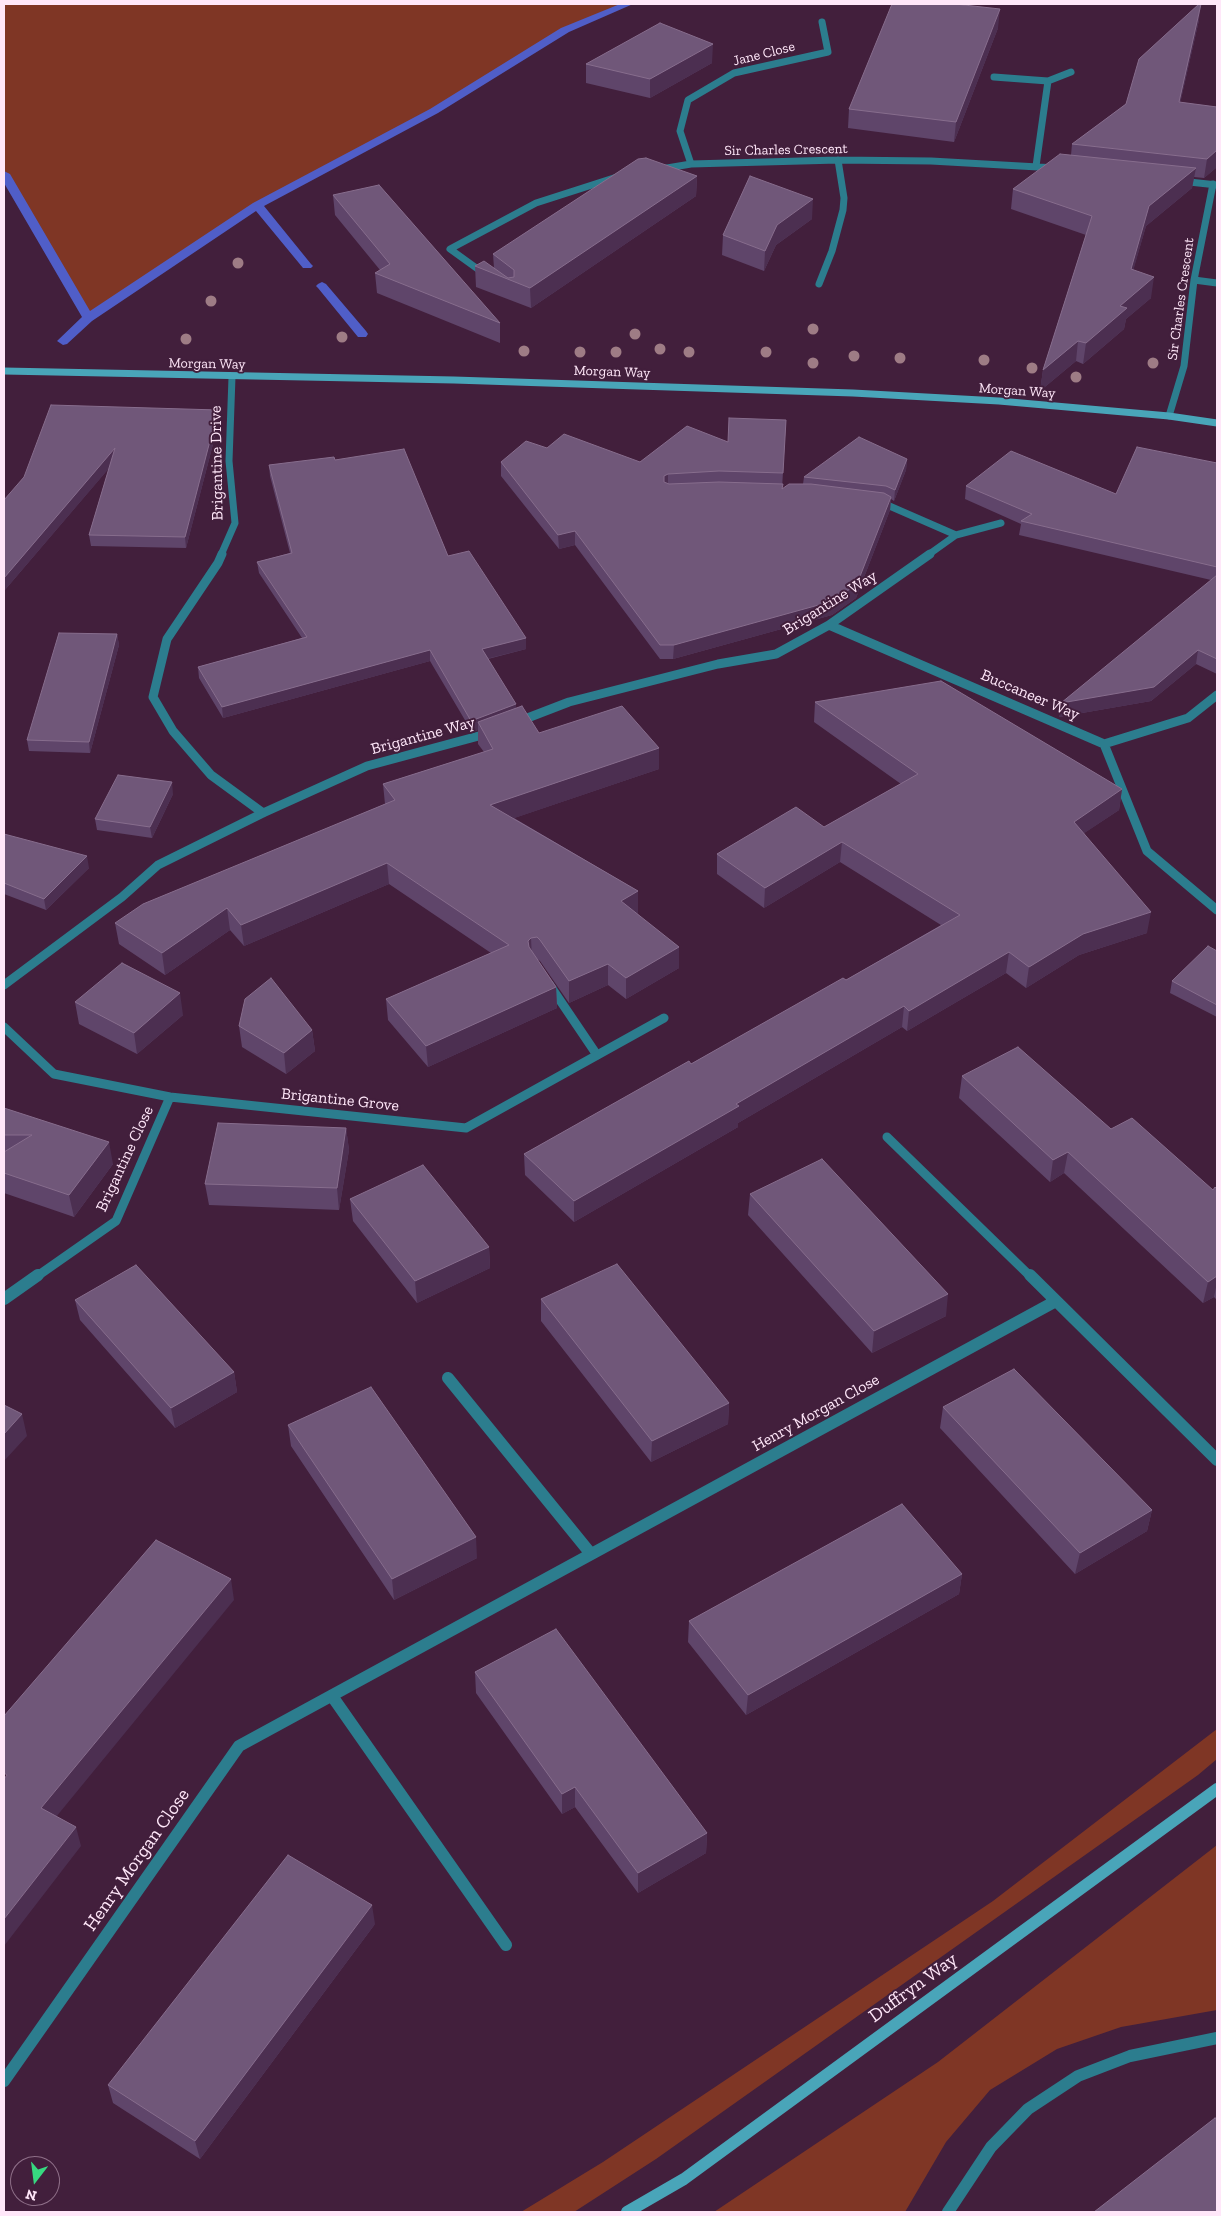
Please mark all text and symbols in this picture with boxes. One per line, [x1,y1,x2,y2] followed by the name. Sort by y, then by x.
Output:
[731,38,797,70] street label: Jane Close
[724,141,848,159] street label: Sir Charles Crescent
[1164,237,1198,361] street label: Sir Charles Crescent
[168,355,246,373] street label: Morgan Way
[573,362,651,382] street label: Morgan Way
[978,380,1056,402] street label: Morgan Way
[206,405,228,521] street label: Brigantine Drive
[780,566,880,640] street label: Brigantine Way
[978,666,1082,724] street label: Buccaneer Way
[369,713,477,759] street label: Brigantine Way
[280,1084,400,1116] street label: Brigantine Grove
[92,1103,158,1215] street label: Brigantine Close
[749,1370,883,1456] street label: Henry Morgan Close
[79,1784,195,1936] street label: Henry Morgan Close
[864,1948,962,2028] street label: Duffryn Way
[10,2156,60,2206] north arrow
[24,2185,39,2205] text: N

